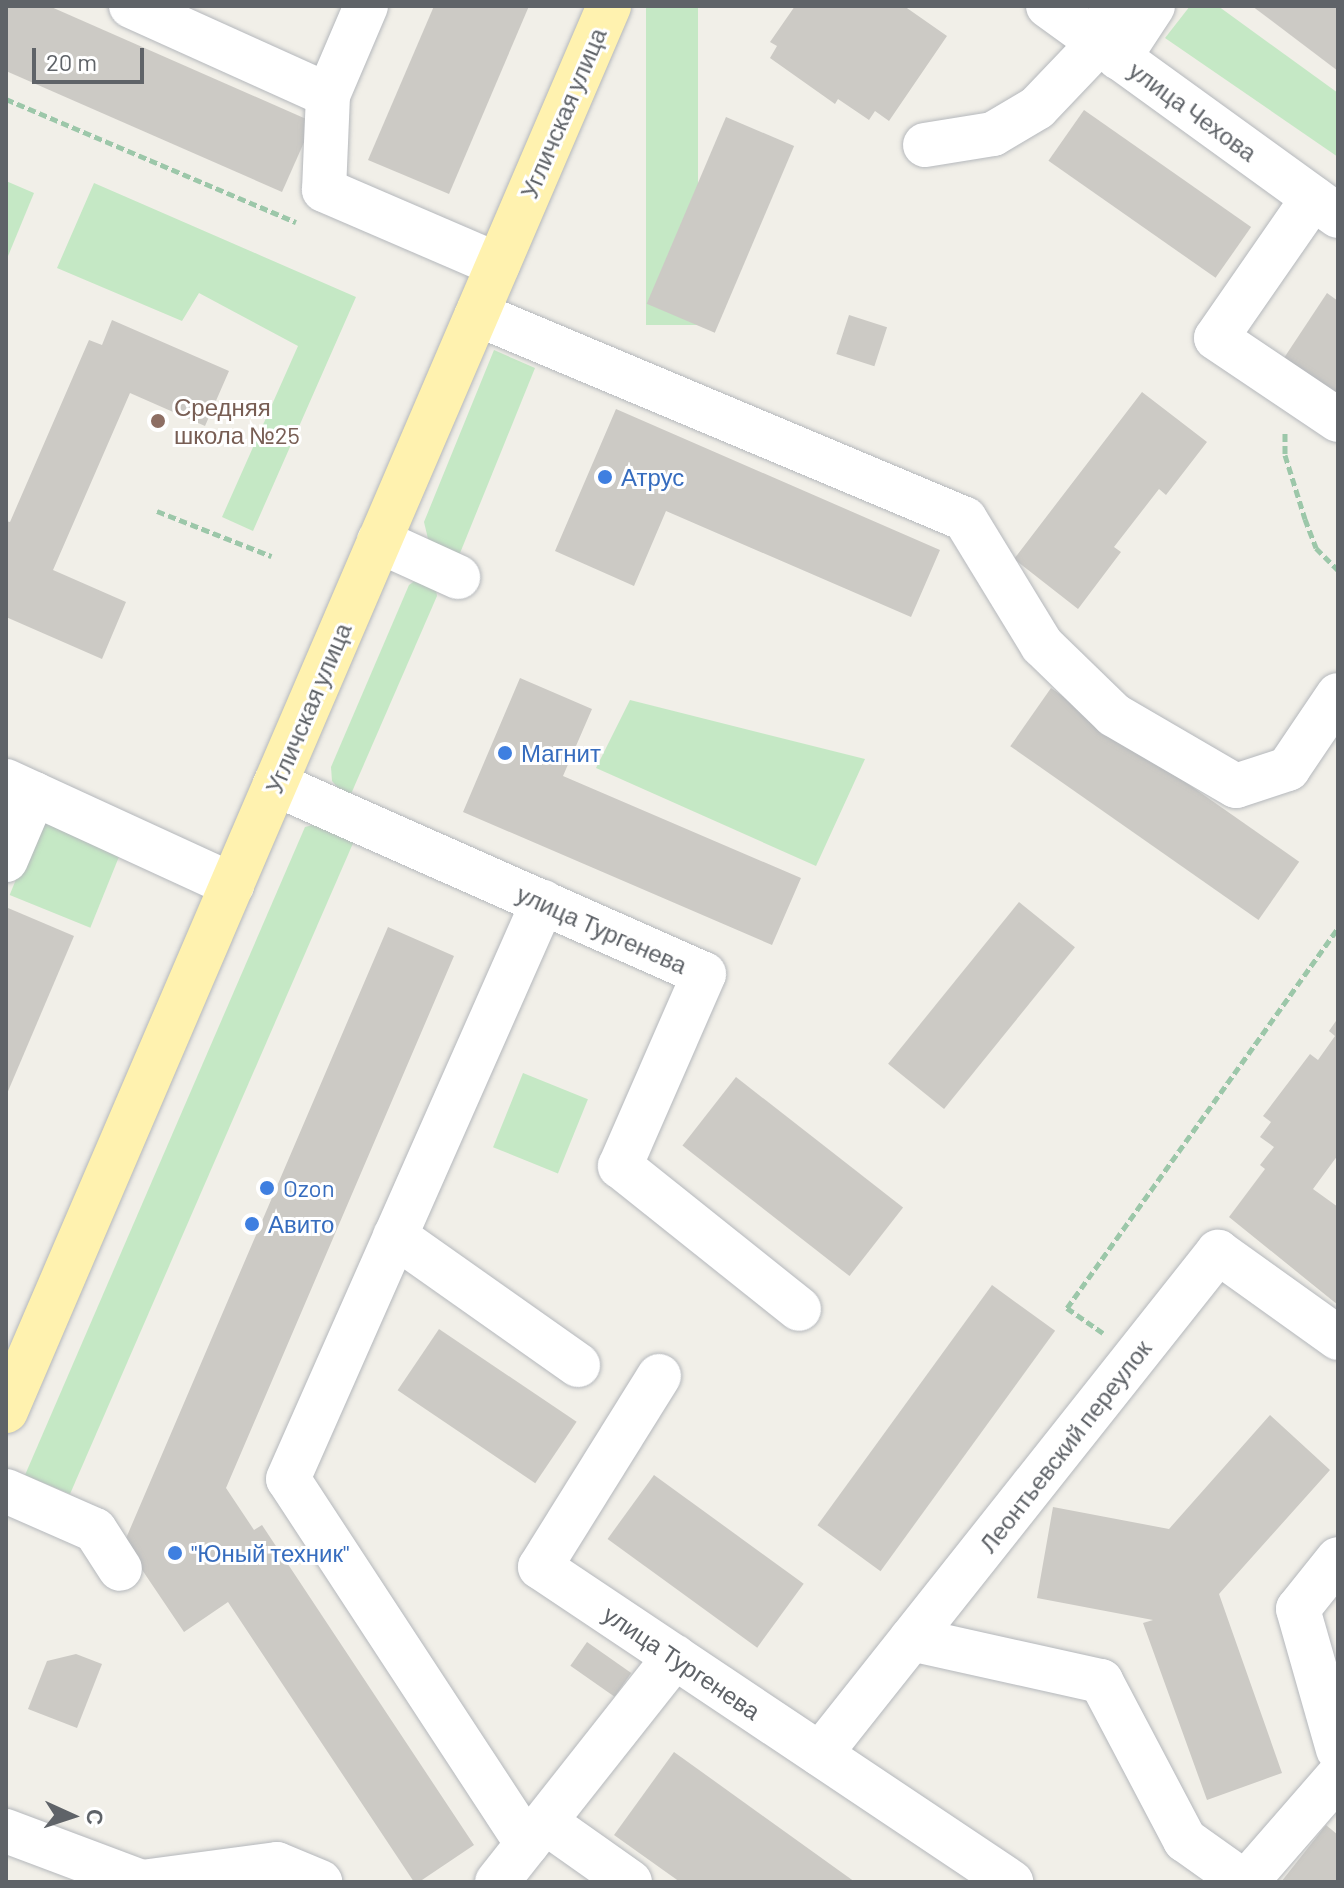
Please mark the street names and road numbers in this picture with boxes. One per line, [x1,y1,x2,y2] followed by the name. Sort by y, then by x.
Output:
[514,23,612,203] street label: Угличская улица
[1124,55,1262,167] street label: улица Чехова
[259,618,357,798] street label: Угличская улица
[512,879,692,979] street label: улица Тургенева
[973,1334,1157,1558] street label: Леонтьевский переулок
[598,1599,766,1725] street label: улица Тургенева

